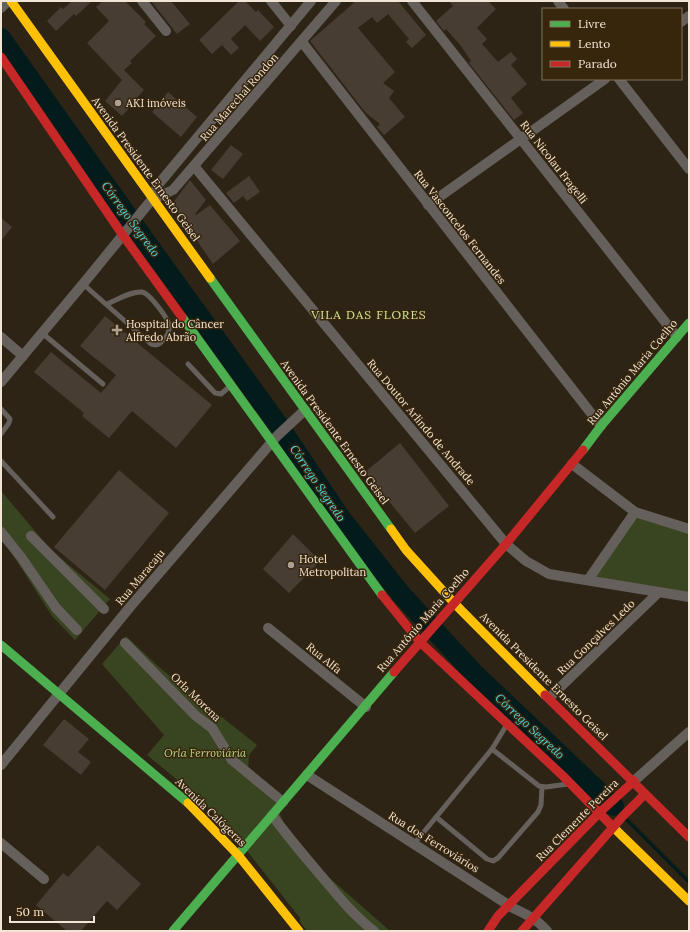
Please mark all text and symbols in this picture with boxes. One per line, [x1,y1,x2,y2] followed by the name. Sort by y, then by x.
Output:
[542,8,682,80] legend
[578,16,606,31] text: Livre
[578,36,610,51] text: Lento
[197,50,281,144] street label: Rua Marechal Rondon
[578,56,617,71] text: Parado
[88,93,203,244] street label: Avenida Presidente Ernesto Geisel
[125,96,186,110] place label: AKI imóveis
[113,98,123,108] marker: AKI imóveis
[517,118,591,206] street label: Rua Nicolau Fragelli
[411,167,509,287] street label: Rua Vasconcelos Fernandes
[99,178,163,260] water label: Córrego Segredo
[310,307,427,322] district label: VILA DAS FLORES
[584,316,680,428] street label: Rua Antônio Maria Coelho
[125,317,224,344] place label: Hospital do Câncer Alfredo Abrão
[111,324,123,336] marker: Hospital do Câncer Alfredo Abrão
[277,356,392,507] street label: Avenida Presidente Ernesto Geisel
[364,356,478,488] street label: Rua Doutor Arlindo de Andrade
[287,442,349,524] water label: Córrego Segredo
[112,546,168,608] street label: Rua Maracaju
[299,552,366,579] place label: Hotel Metropolitan
[286,560,296,570] marker: Hotel Metropolitan
[374,565,472,675] street label: Rua Antônio Maria Coelho
[554,596,638,678] street label: Rua Gonçalves Ledo
[476,608,611,743] street label: Avenida Presidente Ernesto Geisel
[304,640,345,677] street label: Rua Alfa
[168,670,224,725] street label: Orla Morena
[492,690,568,762] water label: Córrego Segredo
[164,746,247,760] park label: Orla Ferroviária
[172,774,249,849] street label: Avenida Calógeras
[533,776,621,864] street label: Rua Clemente Pereira
[386,808,482,876] street label: Rua dos Ferroviários
[10,898,94,924] scale bar
[16,904,44,919] text: 50 m

